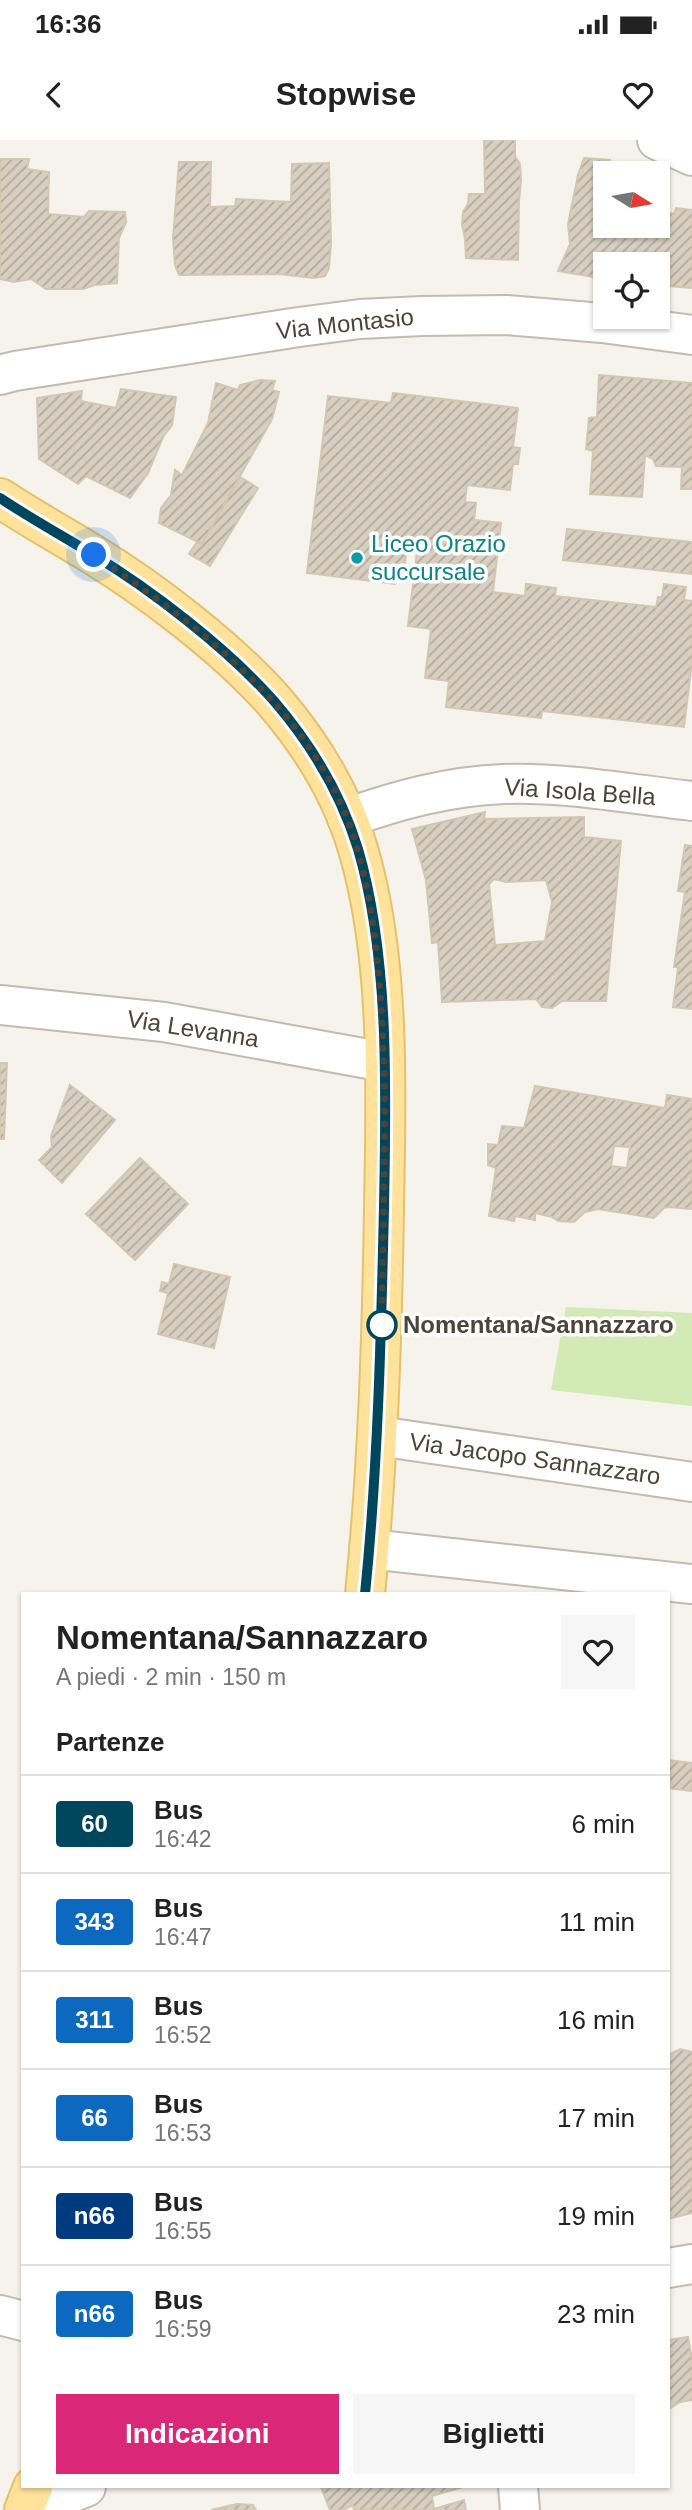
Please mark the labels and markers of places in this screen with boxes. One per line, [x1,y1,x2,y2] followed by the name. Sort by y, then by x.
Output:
[371,530,506,585] place label: Liceo Orazio succursale
[349,550,365,566] marker: Liceo Orazio succursale
[367,1310,397,1340] marker: Nomentana/Sannazzaro
[403,1311,674,1338] place label: Nomentana/Sannazzaro

